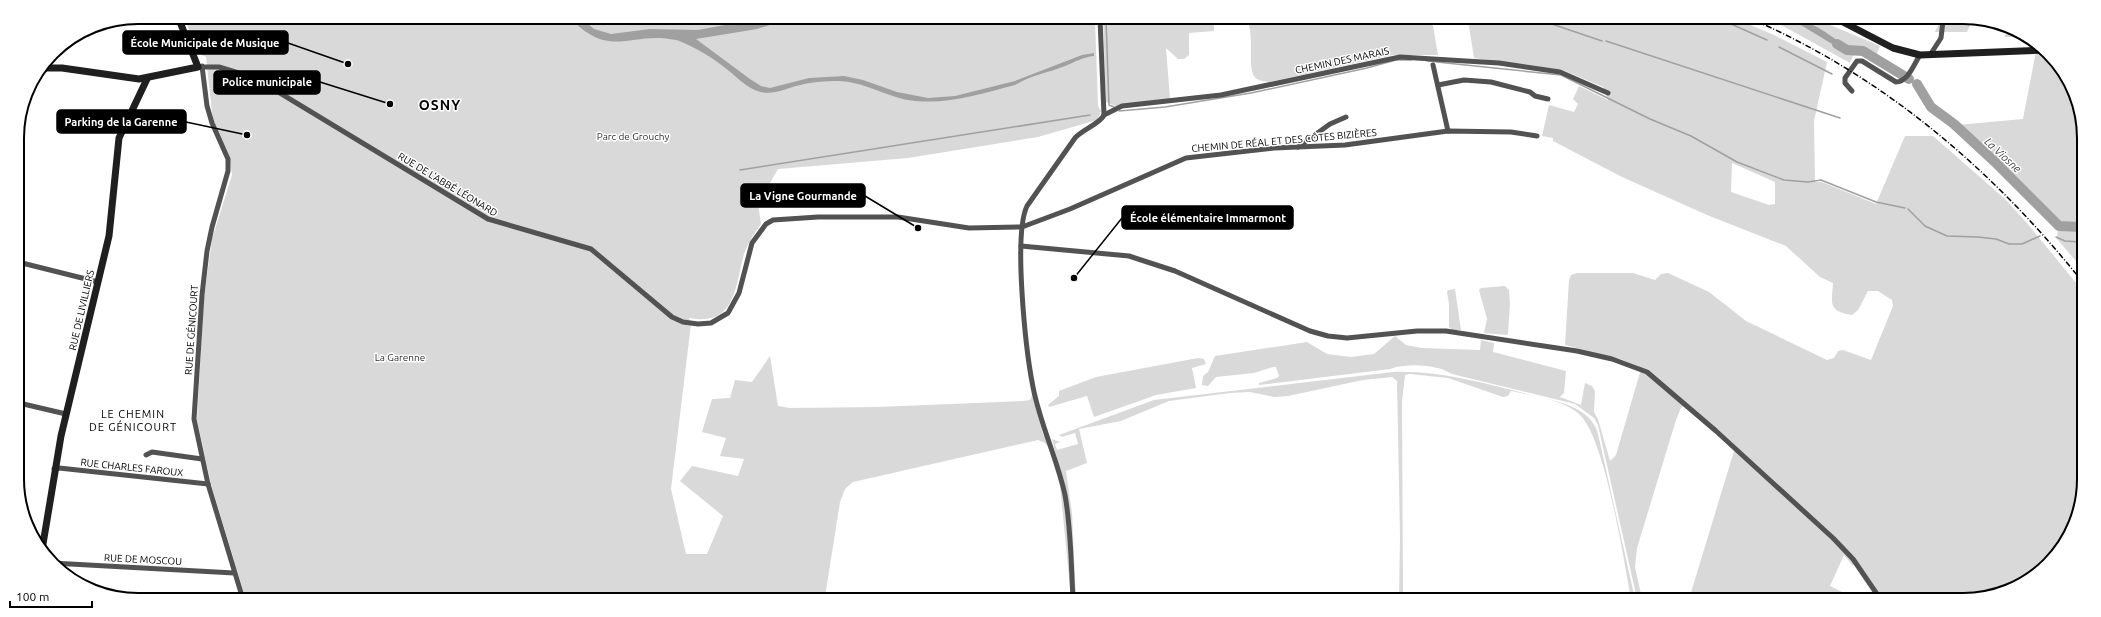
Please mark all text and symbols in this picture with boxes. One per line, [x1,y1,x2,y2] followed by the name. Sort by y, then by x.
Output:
[123,31,288,54] callout: École Municipale de Musique
[131,36,279,49] text: École Municipale de Musique
[1294,45,1390,76] street label: CHEMIN DES MARAIS
[214,71,320,94] callout: Police municipale
[222,76,312,88] text: Police municipale
[419,97,461,113] district label: OSNY
[57,110,186,133] callout: Parking de la Garenne
[64,116,178,128] text: Parking de la Garenne
[1191,126,1377,154] street label: CHEMIN DE RÉAL ET DES CÔTES BIZIÈRES
[597,131,669,142] park label: Parc de Grouchy
[1982,135,2024,175] water label: La Viosne
[396,149,500,219] street label: RUE DE L'ABBÉ LÉONARD
[741,184,865,207] callout: La Vigne Gourmande
[749,190,857,202] text: La Vigne Gourmande
[1122,206,1293,229] callout: École élémentaire Immarmont
[1130,211,1286,224] text: École élémentaire Immarmont
[67,269,96,351] street label: RUE DE LIVILLIERS
[182,284,200,375] street label: RUE DE GÉNICOURT
[375,352,425,363] park label: La Garenne
[89,408,177,433] district label: LE CHEMIN DE GÉNICOURT
[80,457,184,478] street label: RUE CHARLES FAROUX
[104,552,182,567] street label: RUE DE MOSCOU
[10,583,92,609] scale bar
[16,590,49,603] text: 100 m

